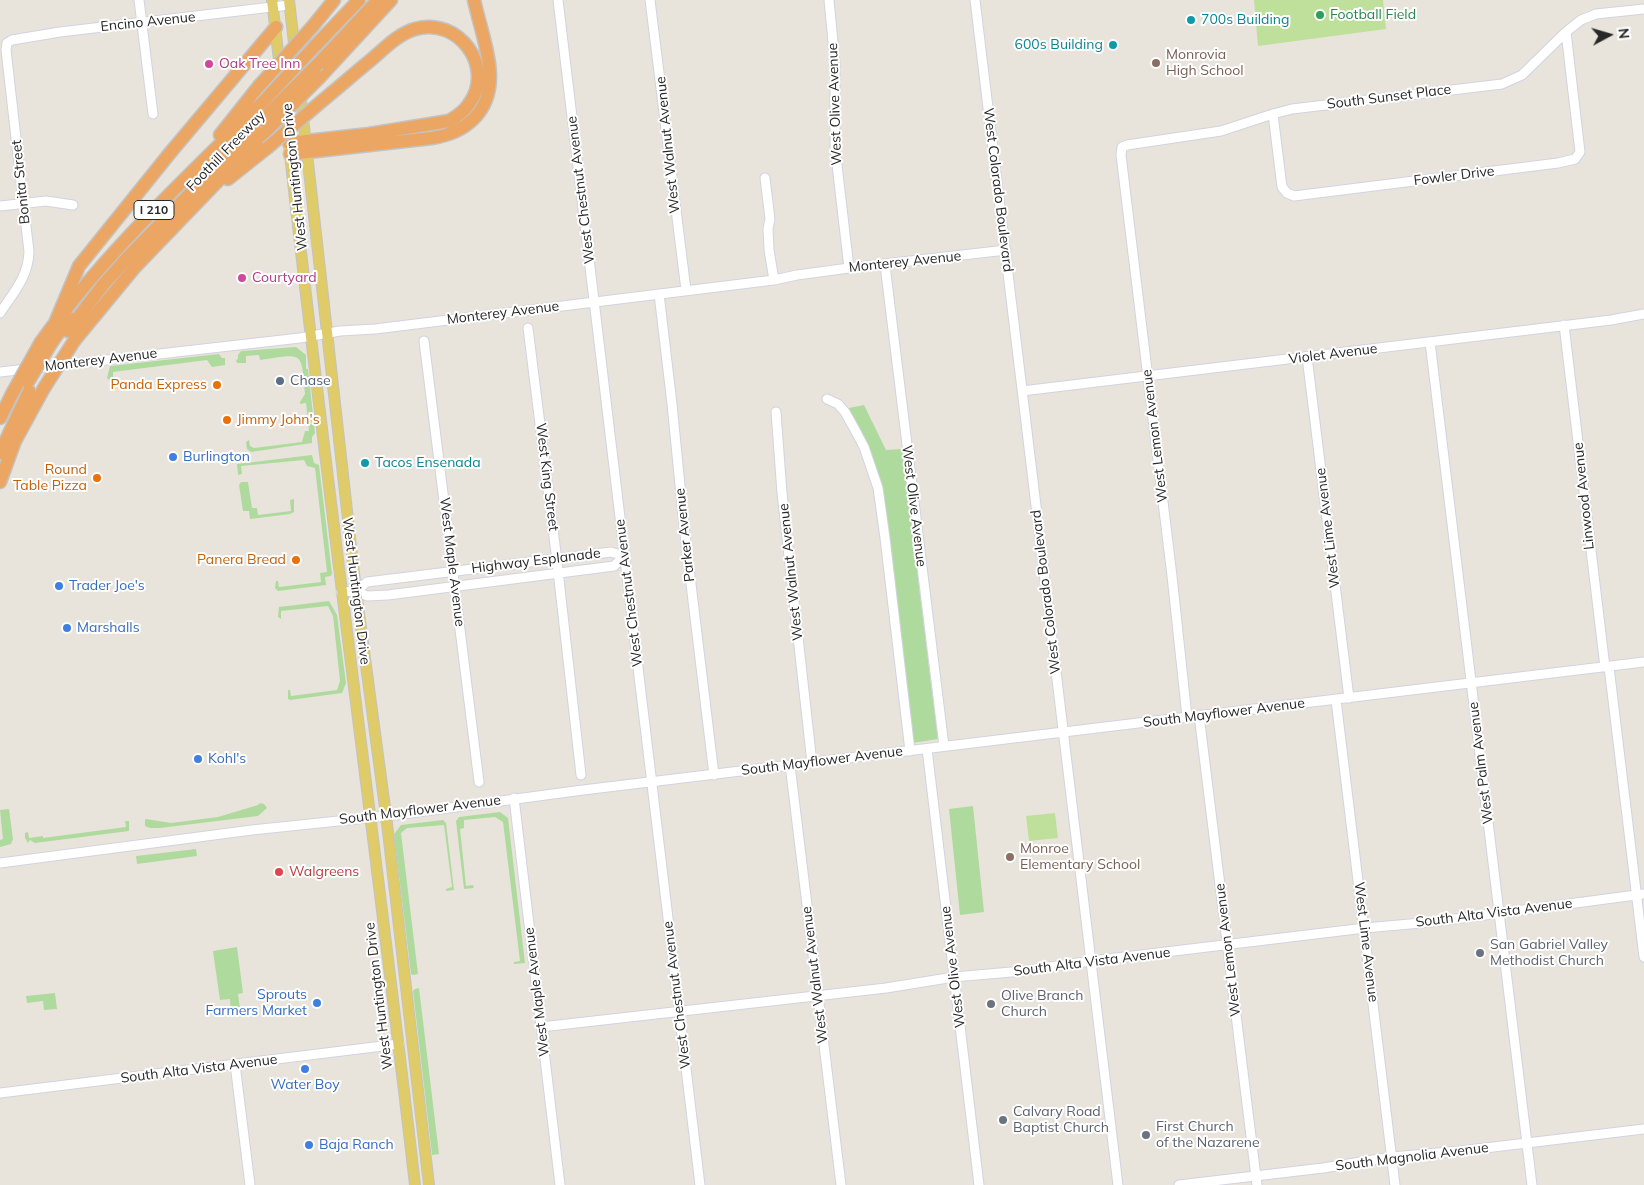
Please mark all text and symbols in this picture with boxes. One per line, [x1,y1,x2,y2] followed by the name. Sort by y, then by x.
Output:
[1330,7,1416,23] place label: Football Field
[100,9,196,35] street label: Encino Avenue
[1314,9,1326,21] marker: Football Field
[1584,10,1634,60] north arrow
[1201,12,1289,28] place label: 700s Building
[1185,14,1197,26] marker: 700s Building
[1614,27,1633,40] text: N
[1015,37,1103,53] place label: 600s Building
[1107,39,1119,51] marker: 600s Building
[824,42,846,166] street label: West Olive Avenue
[1166,47,1244,80] place label: Monrovia High School
[219,56,300,72] place label: Oak Tree Inn
[1150,57,1162,69] marker: Monrovia High School
[203,58,215,70] marker: Oak Tree Inn
[652,76,684,214] street label: West Walnut Avenue
[1326,81,1452,113] street label: South Sunset Place
[279,102,311,252] street label: West Huntington Drive
[183,107,269,195] street label: Foothill Freeway
[980,107,1016,273] street label: West Colorado Boulevard
[564,115,598,265] street label: West Chestnut Avenue
[8,139,34,225] street label: Bonita Street
[1413,163,1495,189] street label: Fowler Drive
[134,200,174,220] road number: I 210
[848,248,962,276] street label: Monterey Avenue
[252,270,317,286] place label: Courtyard
[236,272,248,284] marker: Courtyard
[446,298,560,328] street label: Monterey Avenue
[1288,340,1378,368] street label: Violet Avenue
[44,345,158,375] street label: Monterey Avenue
[1139,369,1171,503] street label: West Lemon Avenue
[290,373,331,389] place label: Chase
[274,375,286,387] marker: Chase
[111,377,207,393] place label: Panda Express
[211,379,223,391] marker: Panda Express
[237,412,320,428] place label: Jimmy John's
[221,414,233,426] marker: Jimmy John's
[532,422,562,532] street label: West King Street
[1570,441,1598,551] street label: Linwood Avenue
[898,444,930,568] street label: West Olive Avenue
[183,449,250,465] place label: Burlington
[167,451,179,463] marker: Burlington
[375,455,481,471] place label: Tacos Ensenada
[359,457,371,469] marker: Tacos Ensenada
[13,462,87,494] place label: Round Table Pizza
[1312,467,1344,589] street label: West Lime Avenue
[91,472,103,484] marker: Round Table Pizza
[672,487,698,583] street label: Parker Avenue
[436,496,468,628] street label: West Maple Avenue
[775,503,807,641] street label: West Walnut Avenue
[1028,509,1064,675] street label: West Colorado Boulevard
[339,516,373,666] street label: West Huntington Drive
[612,518,646,668] street label: West Chestnut Avenue
[471,545,601,577] street label: Highway Esplanade
[197,552,286,568] place label: Panera Bread
[290,554,302,566] marker: Panera Bread
[69,578,145,594] place label: Trader Joe's
[53,580,65,592] marker: Trader Joe's
[77,620,140,636] place label: Marshalls
[61,622,73,634] marker: Marshalls
[1142,695,1306,731] street label: South Mayflower Avenue
[1465,701,1497,825] street label: West Palm Avenue
[740,743,904,779] street label: South Mayflower Avenue
[208,751,246,767] place label: Kohl's
[192,753,204,765] marker: Kohl's
[338,792,502,828] street label: South Mayflower Avenue
[1020,841,1140,874] place label: Monroe Elementary School
[1004,851,1016,863] marker: Monroe Elementary School
[289,864,359,880] place label: Walgreens
[273,866,285,878] marker: Walgreens
[1350,881,1382,1003] street label: West Lime Avenue
[1212,883,1244,1017] street label: West Lemon Avenue
[1415,895,1573,931] street label: South Alta Vista Avenue
[937,905,969,1029] street label: West Olive Avenue
[798,906,832,1044] street label: West Walnut Avenue
[660,920,694,1070] street label: West Chestnut Avenue
[362,921,396,1071] street label: West Huntington Drive
[521,926,553,1058] street label: West Maple Avenue
[1490,937,1608,970] place label: San Gabriel Valley Methodist Church
[1013,944,1171,980] street label: South Alta Vista Avenue
[1474,947,1486,959] marker: San Gabriel Valley Methodist Church
[205,987,307,1020] place label: Sprouts Farmers Market
[1001,988,1083,1020] place label: Olive Branch Church
[311,997,323,1009] marker: Sprouts Farmers Market
[985,998,997,1010] marker: Olive Branch Church
[120,1051,278,1087] street label: South Alta Vista Avenue
[299,1063,311,1075] marker: Water Boy
[270,1077,340,1093] place label: Water Boy
[1013,1104,1109,1136] place label: Calvary Road Baptist Church
[997,1114,1009,1126] marker: Calvary Road Baptist Church
[1156,1119,1260,1152] place label: First Church of the Nazarene
[1140,1129,1152,1141] marker: First Church of the Nazarene
[319,1137,394,1153] place label: Baja Ranch
[303,1139,315,1151] marker: Baja Ranch
[1335,1139,1489,1175] street label: South Magnolia Avenue

